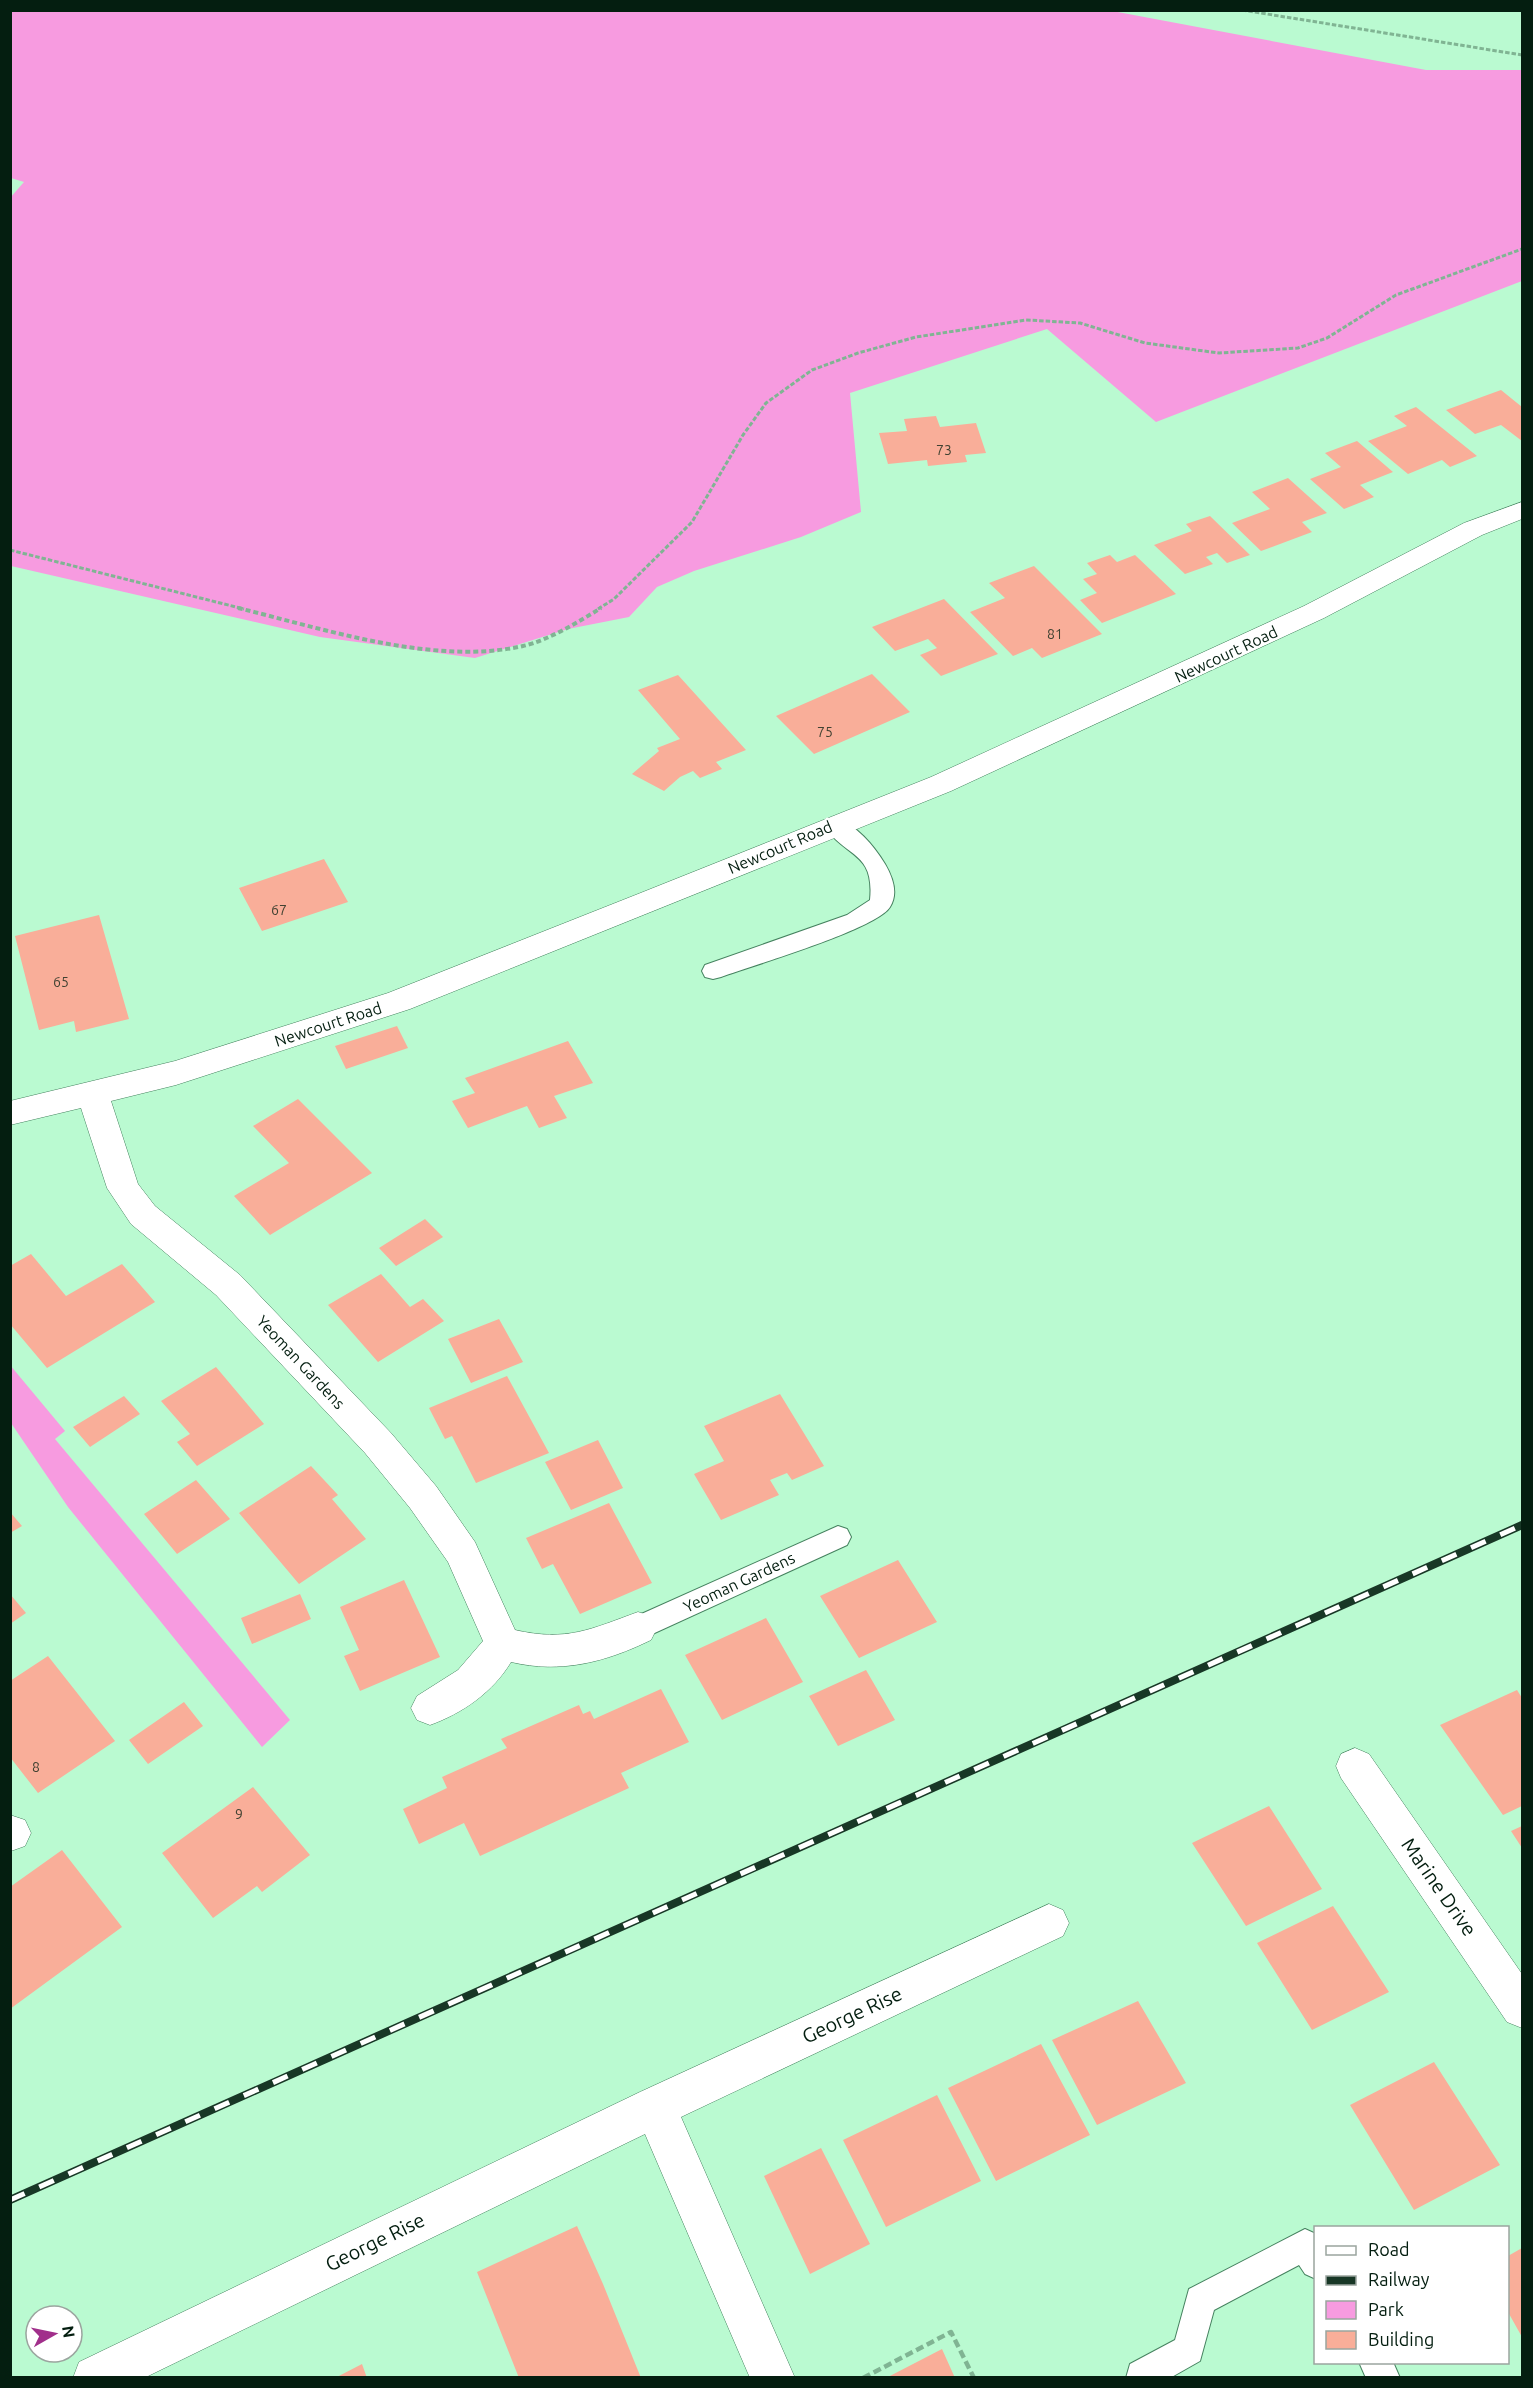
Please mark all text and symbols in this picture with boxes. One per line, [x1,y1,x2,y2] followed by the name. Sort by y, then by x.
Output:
[936,442,952,458] house number: 73
[1172,622,1280,686] street label: Newcourt Road
[1047,626,1063,642] house number: 81
[817,724,833,740] house number: 75
[725,817,835,877] street label: Newcourt Road
[271,902,287,918] house number: 67
[53,974,69,990] house number: 65
[272,998,384,1050] street label: Newcourt Road
[253,1312,349,1412] street label: Yeoman Gardens
[680,1548,798,1616] street label: Yeoman Gardens
[32,1759,40,1775] house number: 8
[235,1806,243,1822] house number: 9
[1397,1833,1482,1940] street label: Marine Drive
[798,1981,905,2048] street label: George Rise
[321,2208,428,2276] street label: George Rise
[1314,2226,1509,2364] legend
[1368,2239,1410,2259] text: Road
[1368,2269,1430,2289] text: Railway
[1368,2299,1404,2319] text: Park
[24,2304,84,2364] north arrow
[59,2324,79,2339] text: N
[1368,2329,1434,2349] text: Building

